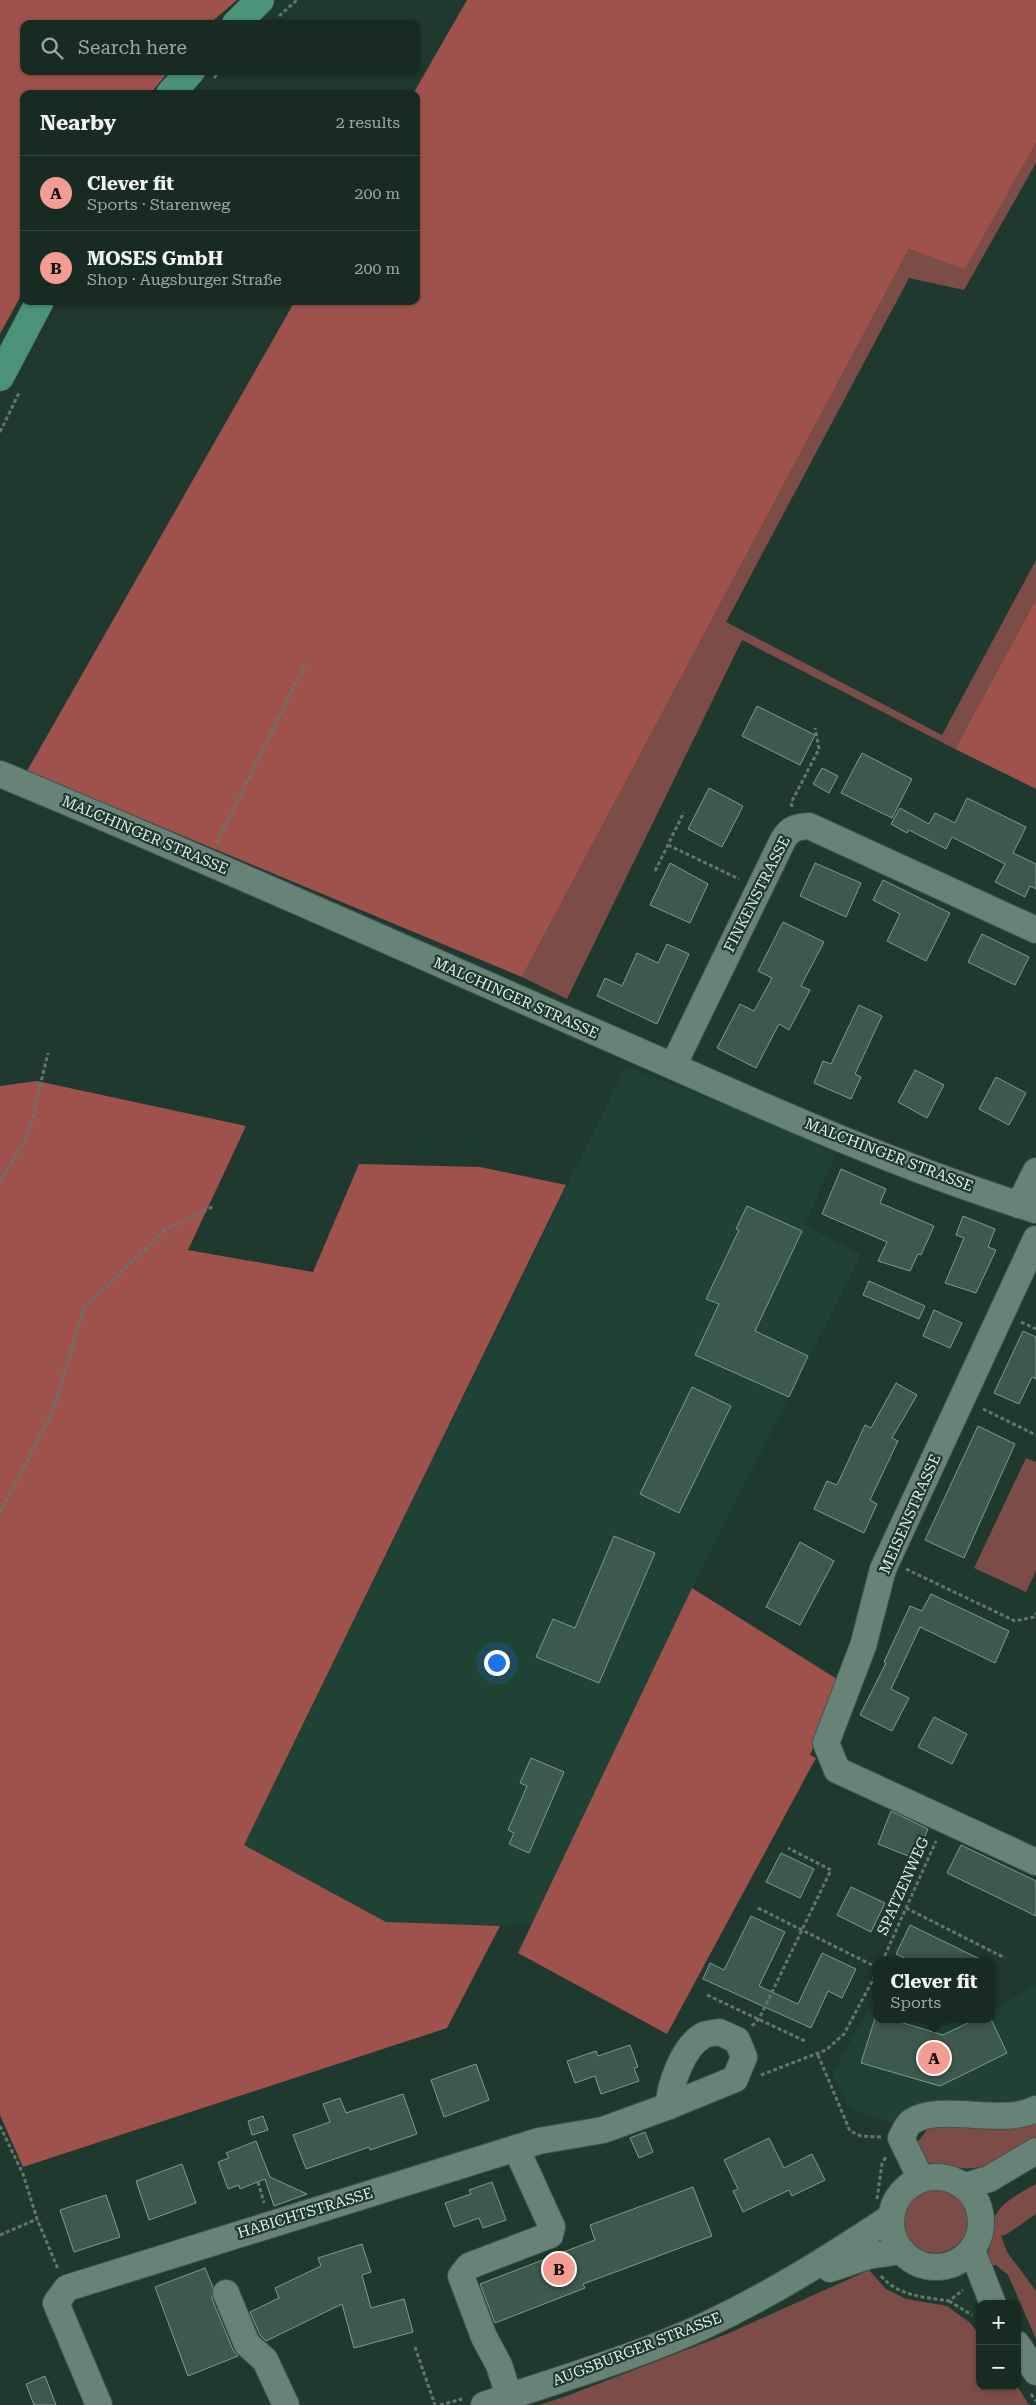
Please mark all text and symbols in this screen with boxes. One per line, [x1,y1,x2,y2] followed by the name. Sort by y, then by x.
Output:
[20,20,420,75] search box
[38,34,66,62] icon: search
[78,36,187,59] text: Search here
[40,111,116,135] text: Nearby
[336,113,400,132] text: 2 results
[87,172,174,195] text: Clever fit
[50,184,62,203] text: A
[354,184,400,203] text: 200 m
[87,195,230,214] text: Sports · Starenweg
[87,247,223,270] text: MOSES GmbH
[50,259,62,278] text: B
[354,259,400,278] text: 200 m
[87,270,282,289] text: Shop · Augsburger Straße
[59,792,231,878] street label: MALCHINGER STRASSE
[720,833,794,955] street label: FINKENSTRASSE
[431,953,601,1043] street label: MALCHINGER STRASSE
[802,1115,976,1195] street label: MALCHINGER STRASSE
[876,1451,944,1577] street label: MEISENSTRASSE
[484,1650,510,1676] your location
[873,1834,933,1938] street label: SPATZENWEG
[873,1958,995,2023] popup
[891,1970,977,1993] text: Clever fit
[891,1993,941,2012] text: Sports
[918,2039,950,2077] pin: A
[235,2184,375,2242] street label: HABICHTSTRASSE
[543,2250,575,2288] pin: B
[976,2300,1021,2390] map controls
[976,2300,1021,2345] button: +
[550,2308,724,2390] street label: AUGSBURGER STRASSE
[976,2345,1021,2390] button: −

